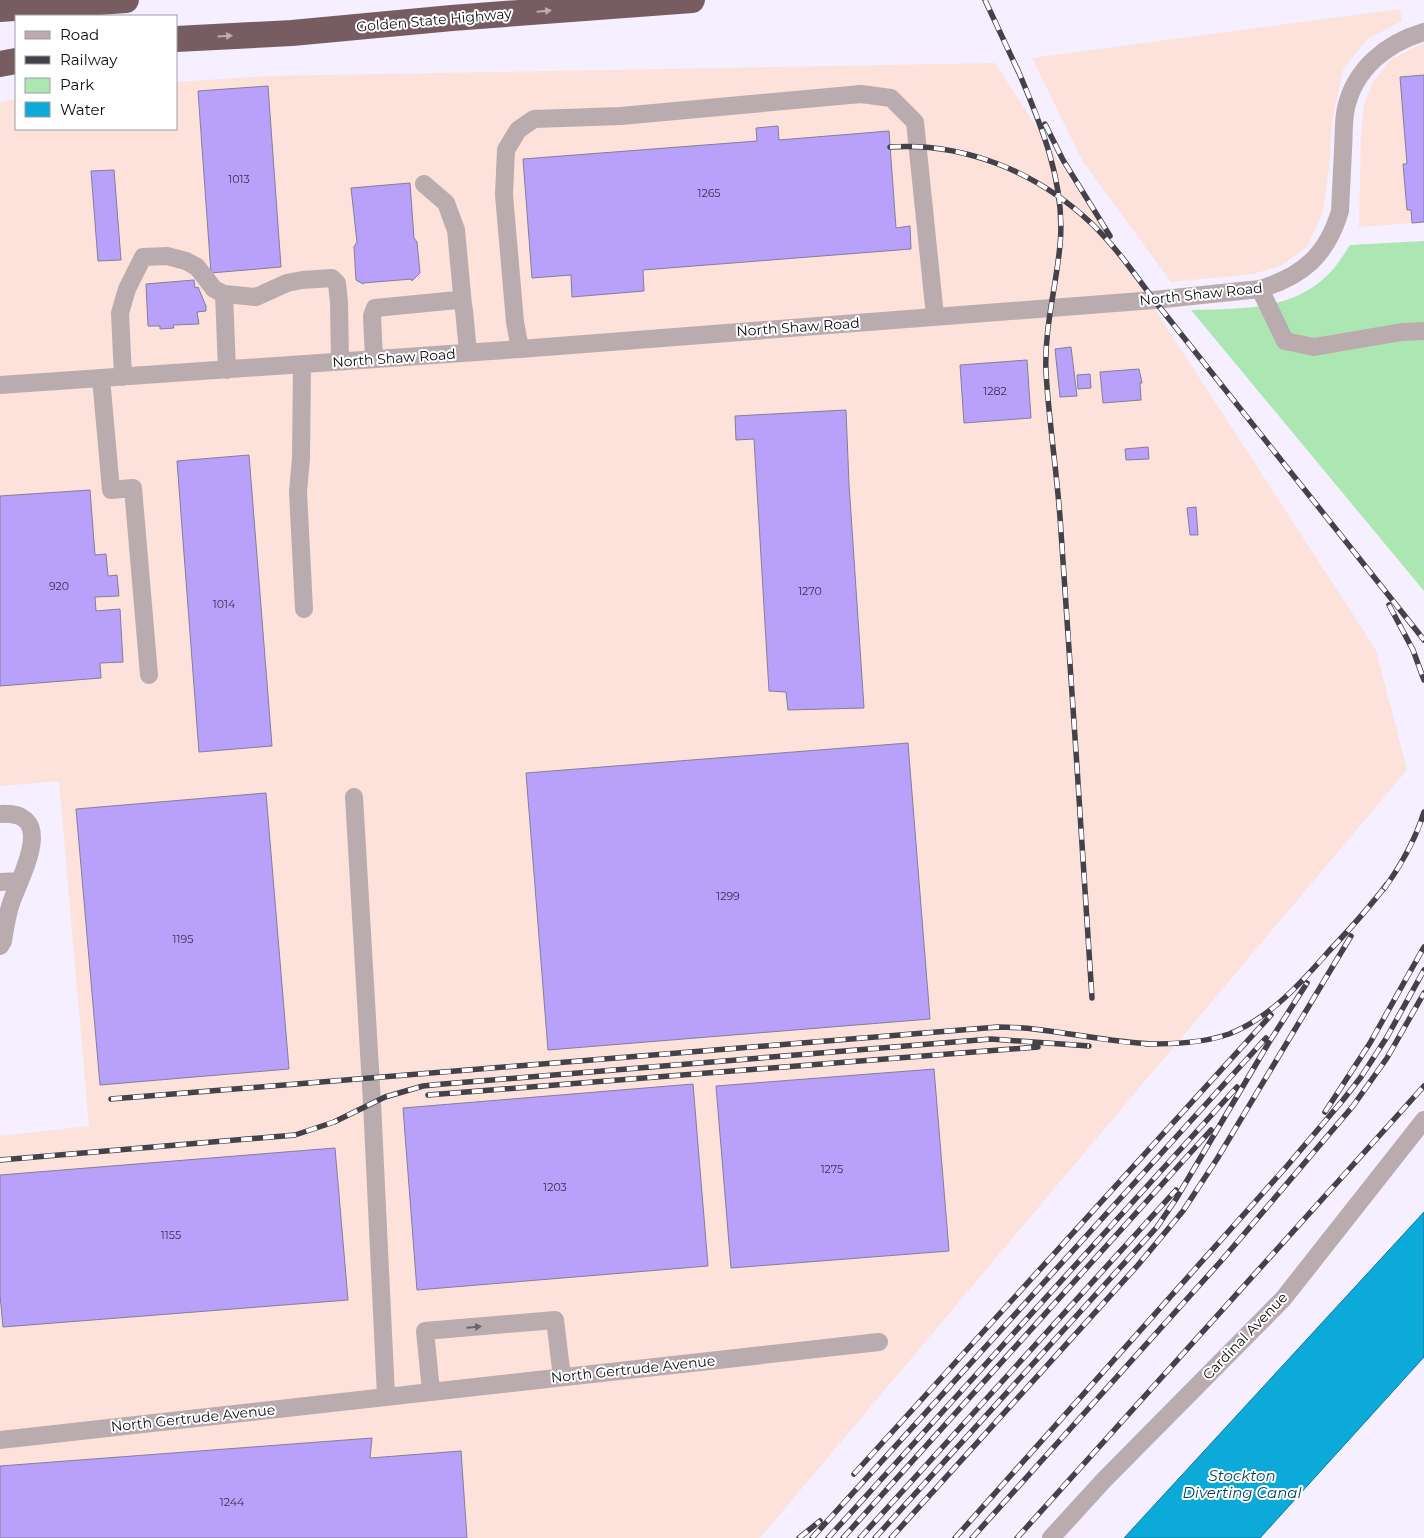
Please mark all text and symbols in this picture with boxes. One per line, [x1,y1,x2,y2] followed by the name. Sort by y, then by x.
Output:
[356,4,513,36] street label: Golden State Highway
[536,6,552,14] one-way arrow
[15,15,178,130] legend
[60,25,99,44] text: Road
[217,32,233,40] one-way arrow
[60,50,118,69] text: Railway
[60,75,94,94] text: Park
[60,100,106,119] text: Water
[228,172,250,186] house number: 1013
[697,186,721,200] house number: 1265
[1139,279,1263,309] street label: North Shaw Road
[736,314,860,340] street label: North Shaw Road
[332,345,456,371] street label: North Shaw Road
[983,384,1007,398] house number: 1282
[49,579,69,593] house number: 920
[798,584,822,598] house number: 1270
[213,597,236,611] house number: 1014
[716,889,740,903] house number: 1299
[173,932,193,946] house number: 1195
[821,1162,843,1176] house number: 1275
[543,1180,567,1194] house number: 1203
[161,1228,181,1242] house number: 1155
[1199,1288,1291,1384] street label: Cardinal Avenue
[466,1322,482,1330] one-way arrow
[550,1351,716,1387] street label: North Gertrude Avenue
[110,1400,276,1436] street label: North Gertrude Avenue
[1182,1466,1302,1502] water label: Stockton Diverting Canal
[220,1495,245,1509] house number: 1244

